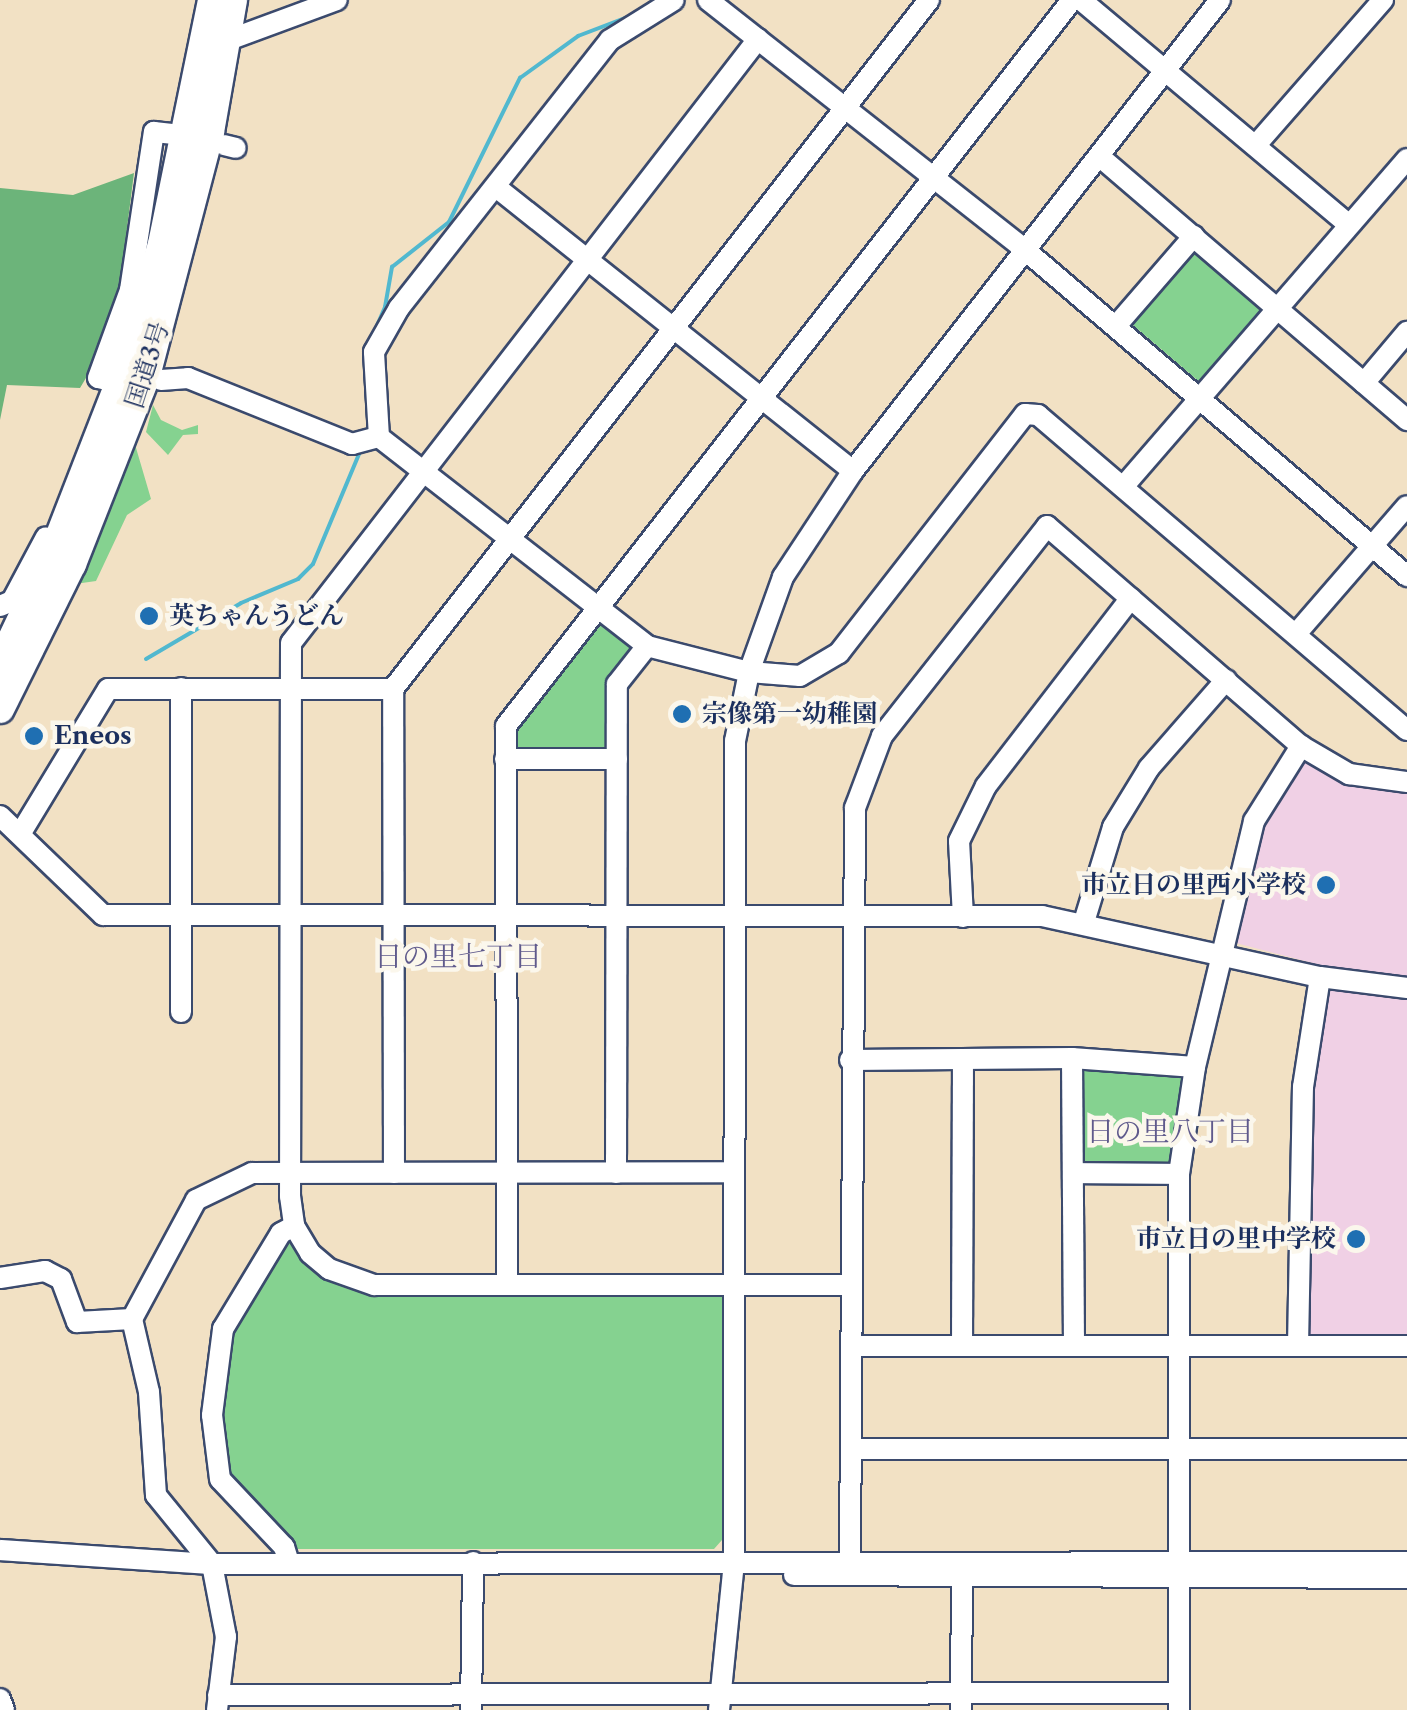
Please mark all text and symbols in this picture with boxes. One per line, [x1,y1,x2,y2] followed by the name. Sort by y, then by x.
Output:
[120,318,176,412] street label: 国道3号
[169,601,344,631] place label: 英ちゃんうどん
[138,605,160,627] marker: 英ちゃんうどん
[702,699,877,729] place label: 宗像第一幼稚園
[671,703,693,725] marker: 宗像第一幼稚園
[54,721,132,751] place label: Eneos
[23,725,45,747] marker: Eneos
[1081,870,1306,900] place label: 市立日の里西小学校
[1315,874,1337,896] marker: 市立日の里西小学校
[374,939,542,973] district label: 日の里七丁目
[1086,1114,1254,1148] district label: 日の里八丁目
[1136,1224,1336,1254] place label: 市立日の里中学校
[1345,1228,1367,1250] marker: 市立日の里中学校

